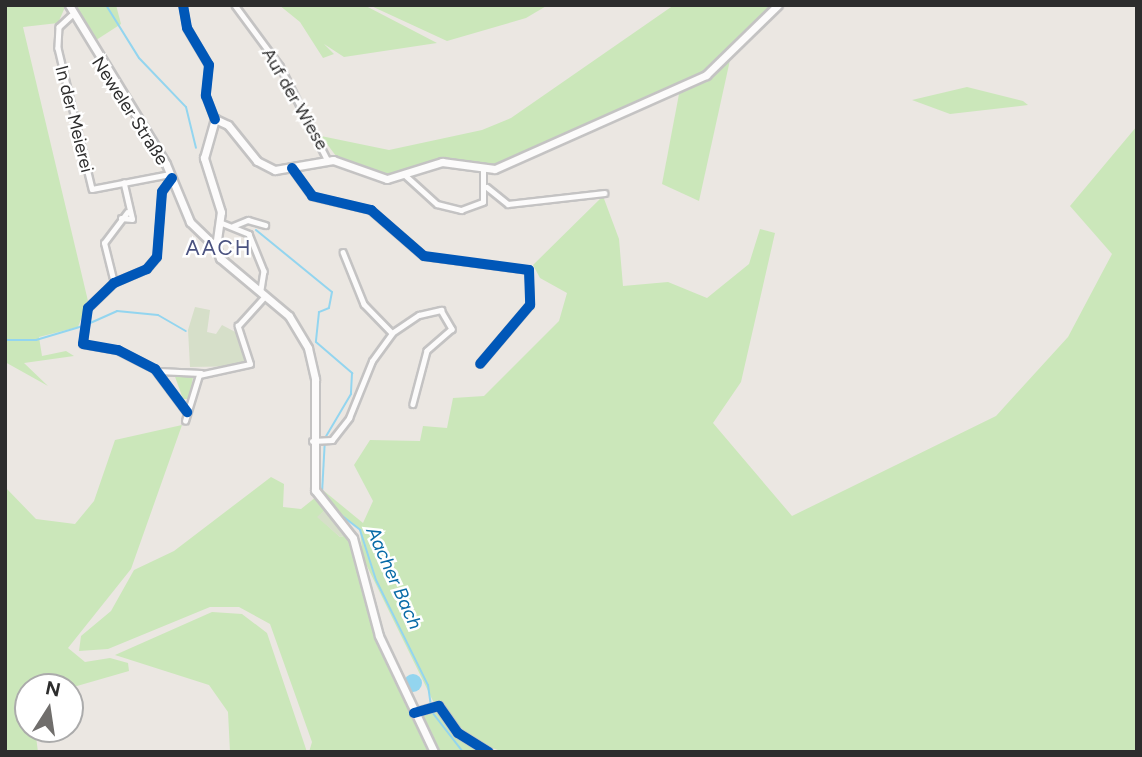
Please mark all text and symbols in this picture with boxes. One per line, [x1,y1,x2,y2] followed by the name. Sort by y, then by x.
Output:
[257,44,333,154] street label: Auf der Wiese
[87,53,173,169] street label: Neweler Straße
[50,63,98,175] street label: In der Meierei
[186,235,252,261] district label: AACH
[361,523,427,633] water label: Aacher Bach
[14,673,84,743] north arrow
[43,676,63,702] text: N

